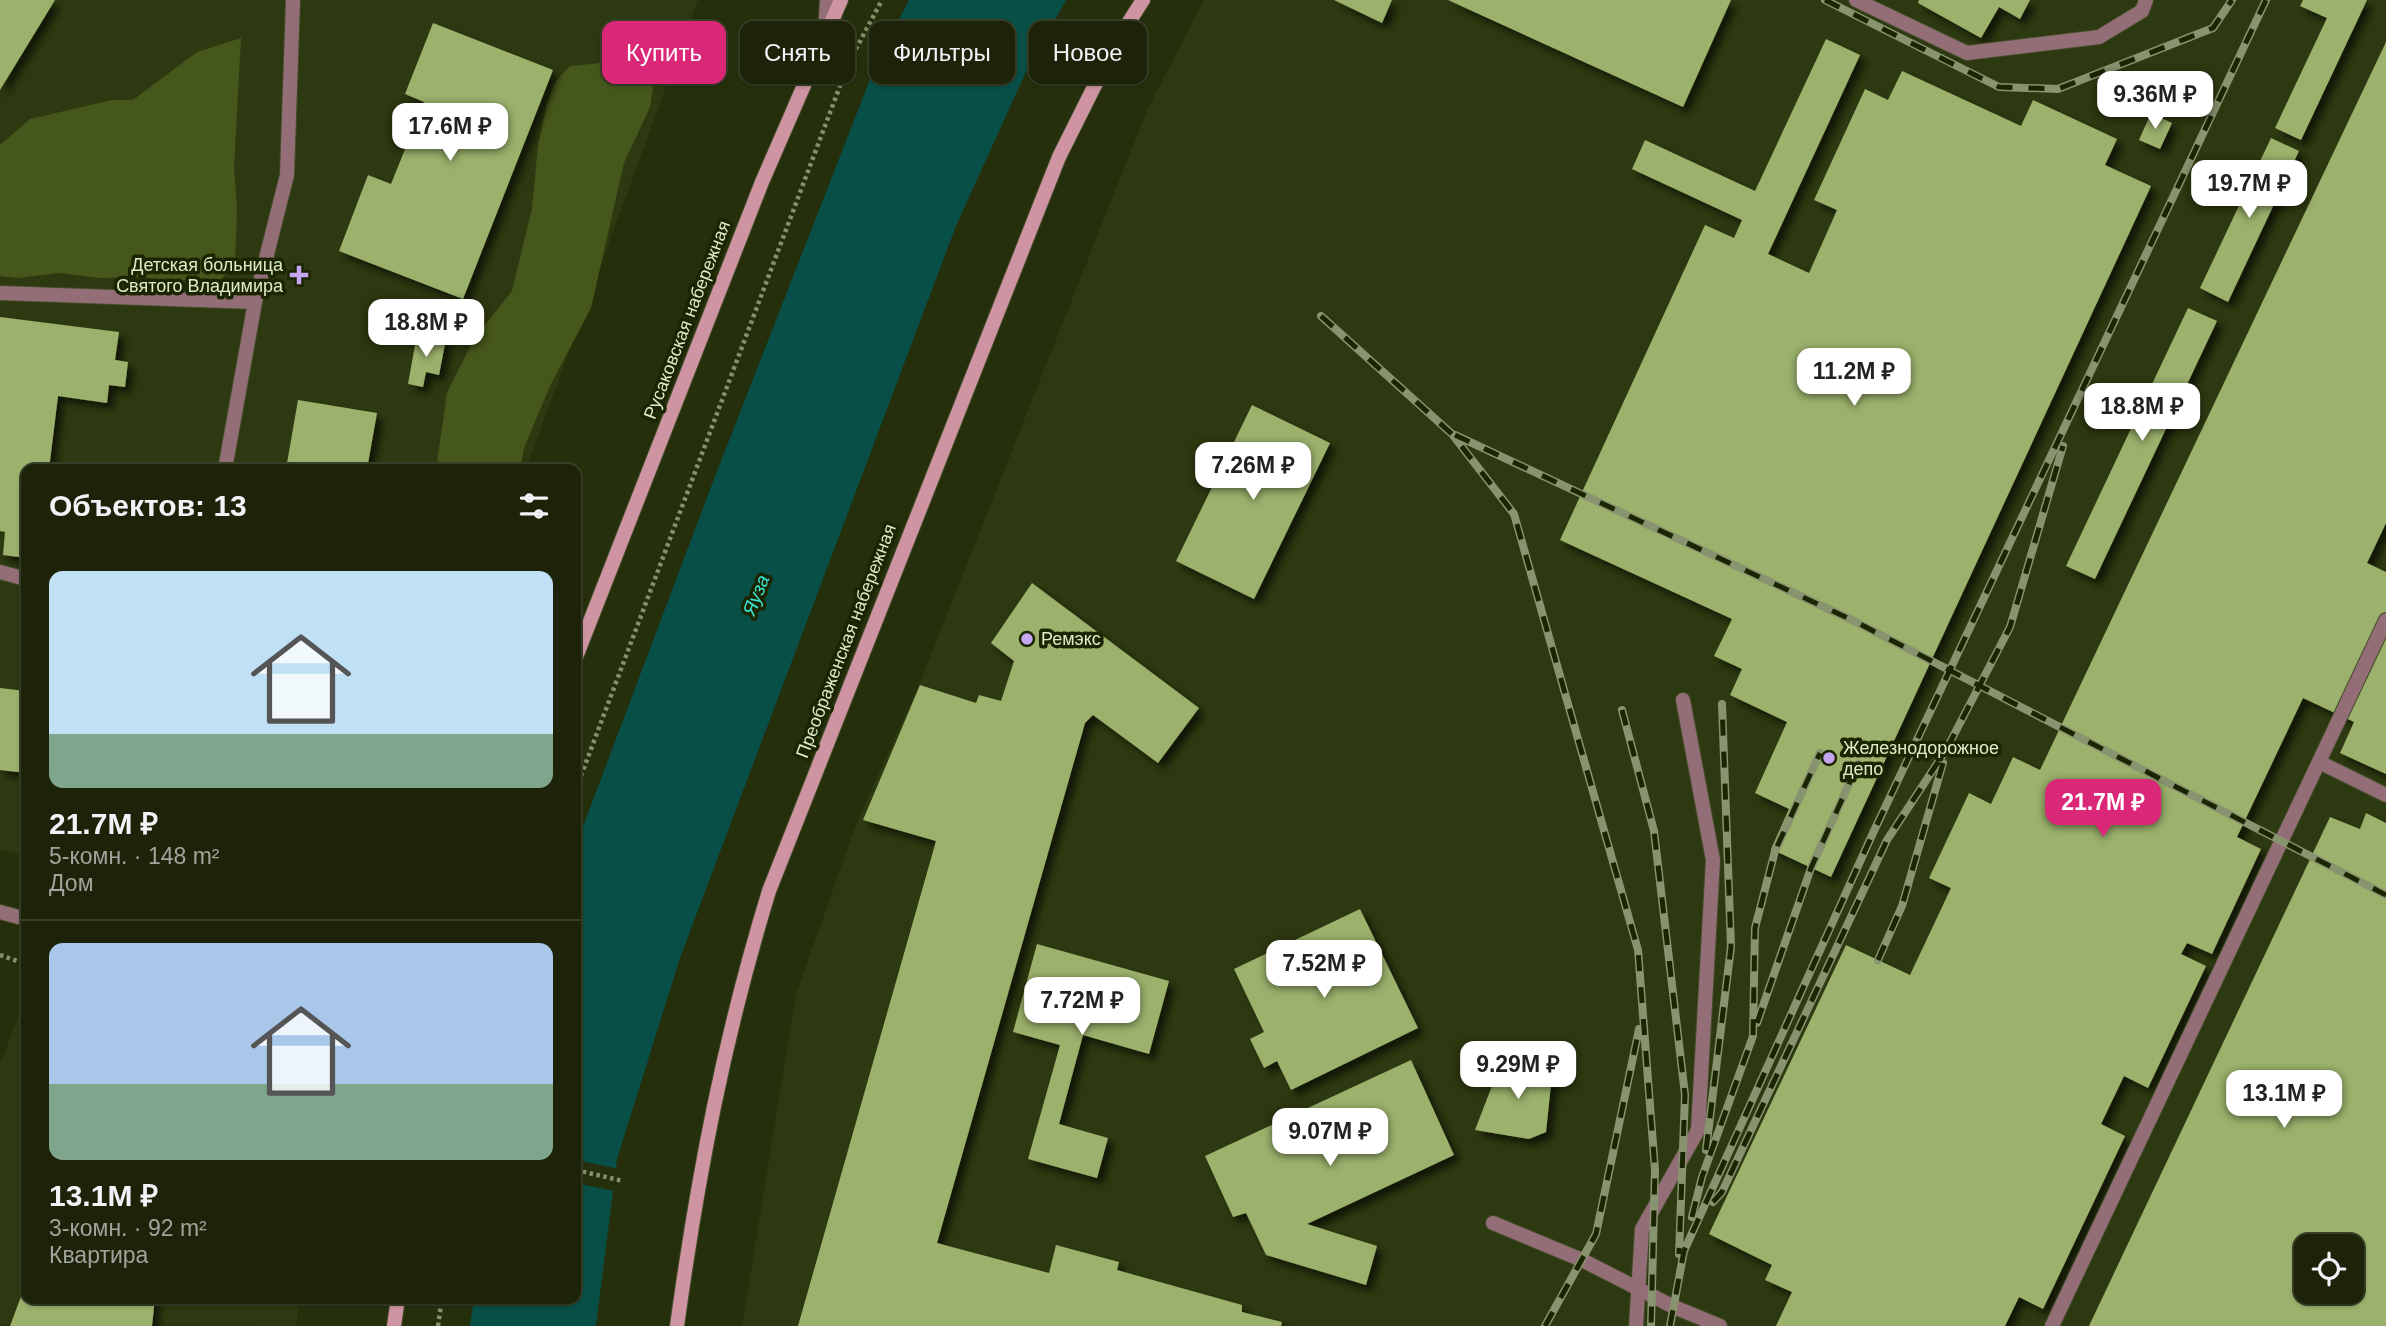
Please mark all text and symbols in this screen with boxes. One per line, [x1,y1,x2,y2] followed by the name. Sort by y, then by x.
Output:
[602,21,726,84] chip: Купить
[740,21,855,84] chip: Снять
[869,21,1015,84] chip: Фильтры
[1029,21,1147,84] chip: Новое
[2090,72,2220,131] pin: 9.36M ₽
[2113,81,2197,107] text: 9.36M ₽
[385,104,515,163] pin: 17.6M ₽
[408,113,492,139] text: 17.6M ₽
[2184,160,2314,220] pin: 19.7M ₽
[2207,170,2291,196] text: 19.7M ₽
[640,218,734,422] street label: Русаковская набережная
[116,255,284,296] place label: Детская больница Святого Владимира
[289,265,309,285] marker: Детская больница Святого Владимира
[361,300,491,359] pin: 18.8M ₽
[384,309,468,335] text: 18.8M ₽
[1789,348,1919,408] pin: 11.2M ₽
[1813,358,1895,384] text: 11.2M ₽
[2077,384,2207,443] pin: 18.8M ₽
[2100,393,2184,419] text: 18.8M ₽
[1188,442,1318,502] pin: 7.26M ₽
[1211,452,1295,478] text: 7.26M ₽
[515,487,553,525] icon: filters
[49,489,247,522] text: Объектов: 13
[792,521,900,761] street label: Преображенская набережная
[738,572,774,619] water label: Яуза
[238,616,364,742] icon: home
[1041,629,1101,649] place label: Ремэкс
[1019,631,1035,647] marker: Ремэкс
[1843,738,1999,779] place label: Железнодорожное депо
[1821,750,1837,766] marker: Железнодорожное депо
[2038,780,2168,839] pin: 21.7M ₽
[2061,789,2145,815] text: 21.7M ₽
[49,807,158,840] text: 21.7M ₽
[49,843,220,869] text: 5-комн. · 148 m²
[49,870,93,896] text: Дом
[1259,940,1389,1000] pin: 7.52M ₽
[1282,950,1366,976] text: 7.52M ₽
[1017,978,1147,1037] pin: 7.72M ₽
[1040,987,1124,1013] text: 7.72M ₽
[238,988,364,1114] icon: home
[1453,1042,1583,1101] pin: 9.29M ₽
[1476,1051,1560,1077] text: 9.29M ₽
[2219,1070,2349,1130] pin: 13.1M ₽
[2242,1080,2326,1106] text: 13.1M ₽
[1265,1108,1395,1168] pin: 9.07M ₽
[1288,1118,1372,1144] text: 9.07M ₽
[49,1179,158,1212] text: 13.1M ₽
[49,1215,207,1241] text: 3-комн. · 92 m²
[2294,1234,2364,1304] map controls
[2294,1234,2364,1304] button: locate
[49,1242,148,1268] text: Квартира

